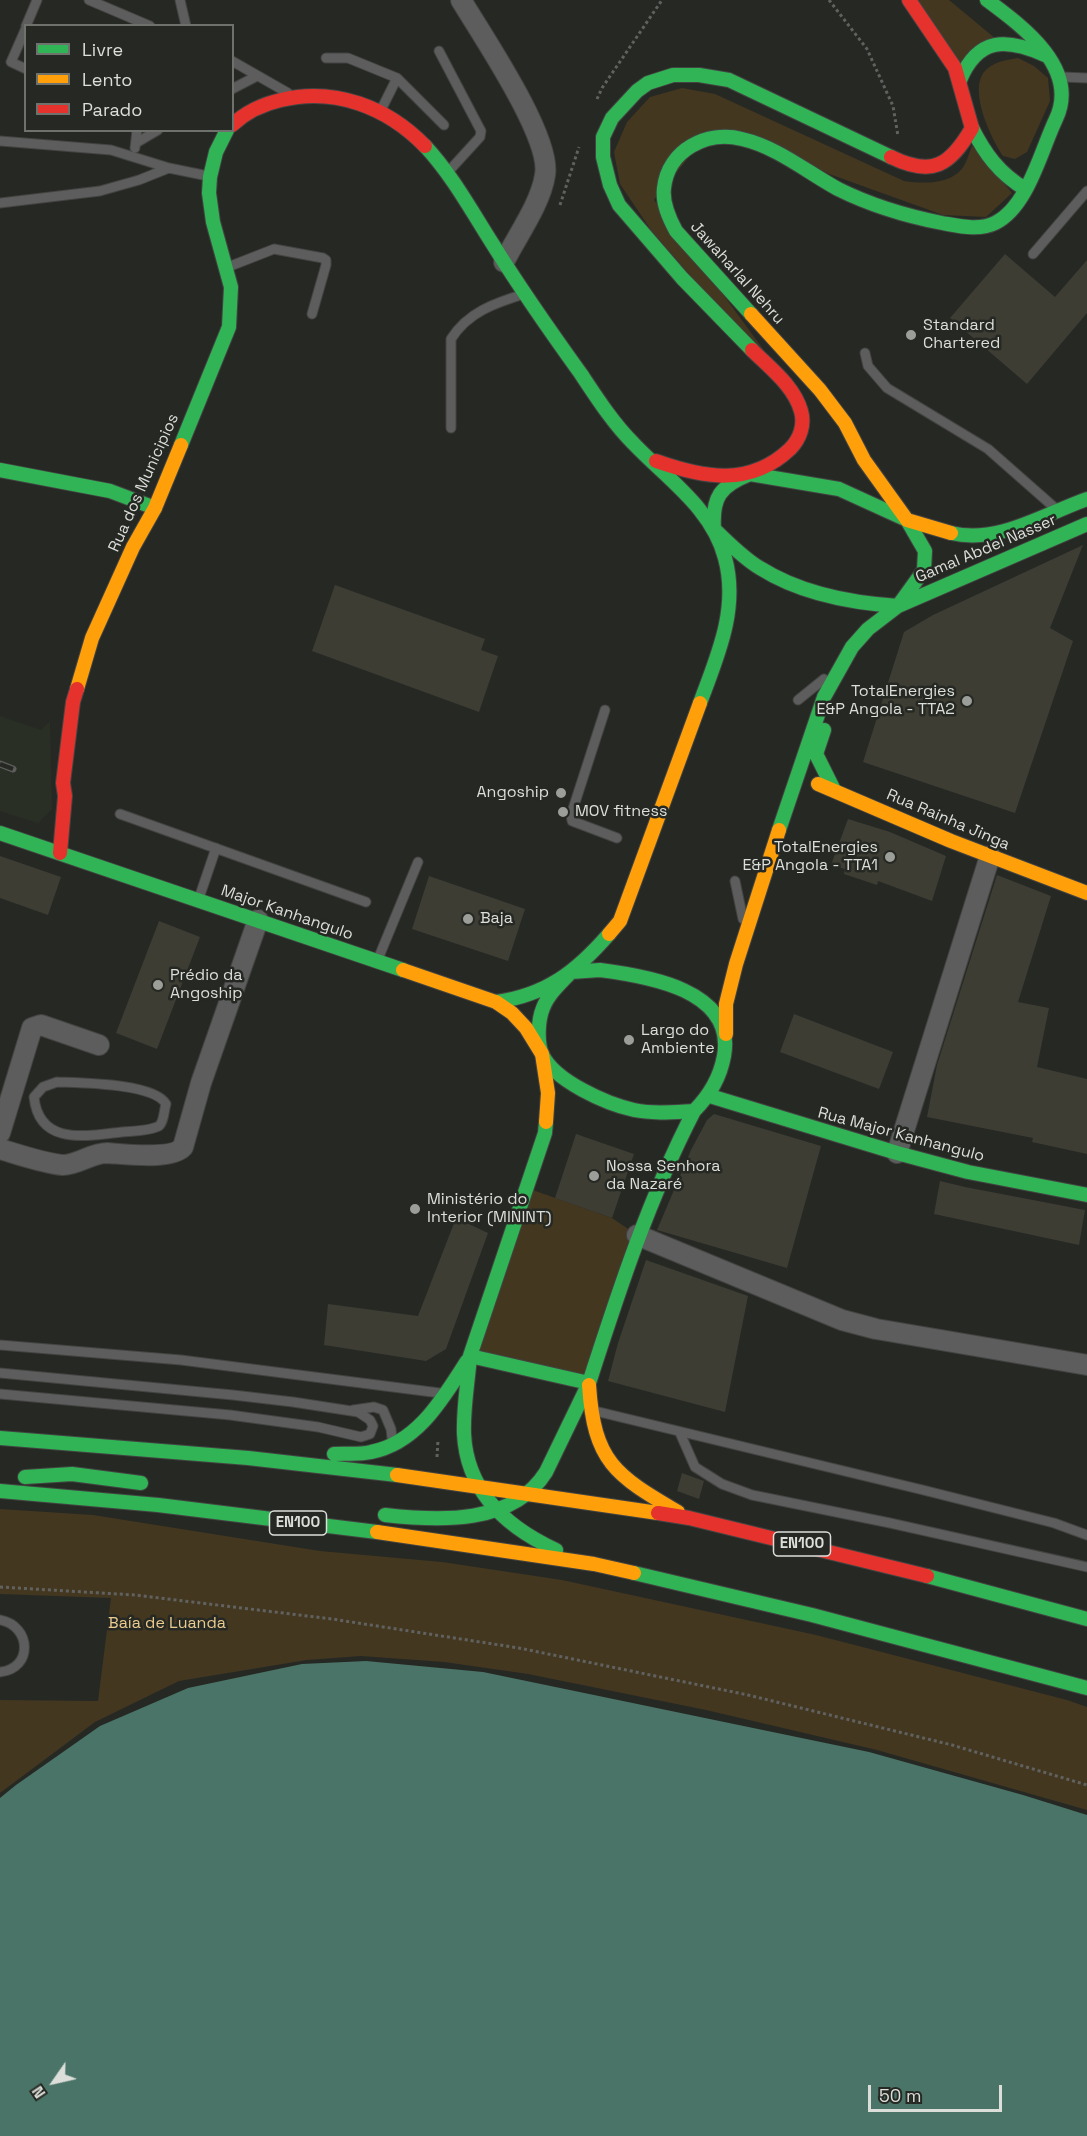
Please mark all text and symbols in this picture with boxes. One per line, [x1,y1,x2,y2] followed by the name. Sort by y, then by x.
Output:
[24,24,234,132] legend
[82,38,123,61] text: Livre
[82,68,132,91] text: Lento
[82,98,142,121] text: Parado
[686,218,788,328] street label: Jawaharlal Nehru
[923,316,1000,354] place label: Standard Chartered
[904,328,918,342] marker: Standard Chartered
[105,411,183,555] street label: Rua dos Municipios
[913,511,1059,587] street label: Gamal Abdel Nasser
[817,682,955,720] place label: TotalEnergies E&P Angola - TTA2
[960,694,974,708] marker: TotalEnergies E&P Angola - TTA2
[476,783,549,803] place label: Angoship
[883,785,1013,855] street label: Rua Rainha Jinga
[554,786,568,800] marker: Angoship
[575,802,667,822] place label: MOV fitness
[556,805,570,819] marker: MOV fitness
[743,838,878,876] place label: TotalEnergies E&P Angola - TTA1
[883,850,897,864] marker: TotalEnergies E&P Angola - TTA1
[218,881,356,945] street label: Major Kanhangulo
[480,909,513,929] place label: Baja
[461,912,475,926] marker: Baja
[170,966,243,1004] place label: Prédio da Angoship
[151,978,165,992] marker: Prédio da Angoship
[641,1021,715,1059] place label: Largo do Ambiente
[622,1033,636,1047] marker: Largo do Ambiente
[816,1104,986,1166] street label: Rua Major Kanhangulo
[606,1157,720,1195] place label: Nossa Senhora da Nazaré
[587,1169,601,1183] marker: Nossa Senhora da Nazaré
[427,1190,551,1228] place label: Ministério do Interior (MININT)
[408,1202,422,1216] marker: Ministério do Interior (MININT)
[270,1511,326,1535] road number: EN100
[774,1532,830,1556] road number: EN100
[108,1614,226,1634] park label: Baía de Luanda
[24,2052,84,2112] north arrow
[871,2073,1004,2111] scale bar
[27,2082,50,2103] text: N
[879,2084,921,2107] text: 50 m

